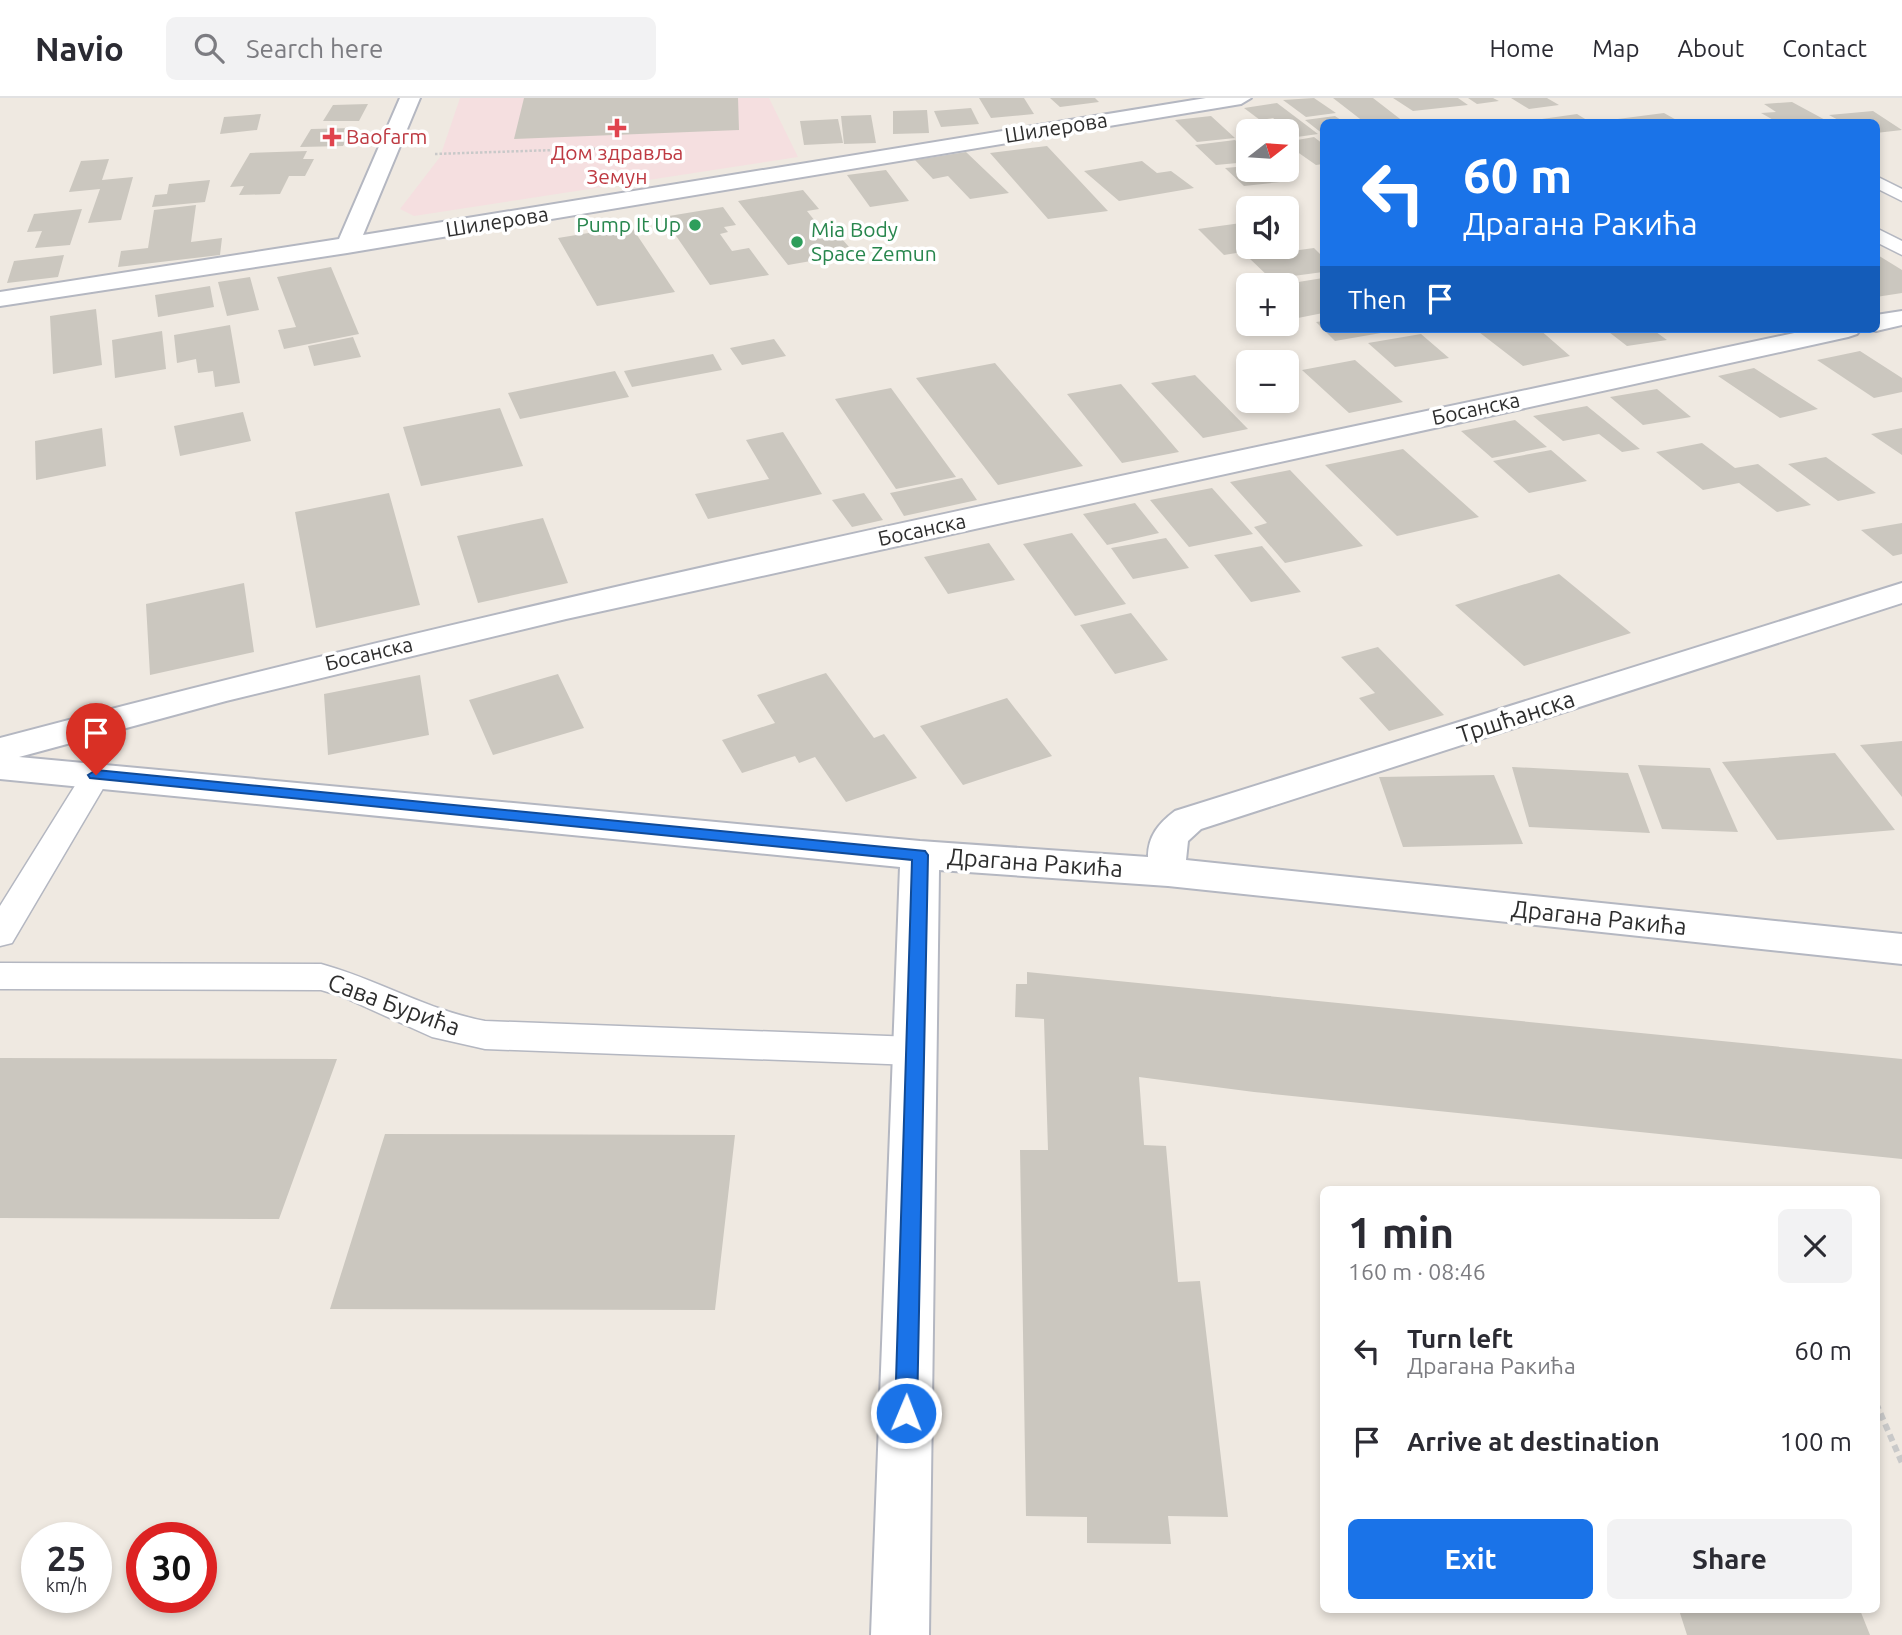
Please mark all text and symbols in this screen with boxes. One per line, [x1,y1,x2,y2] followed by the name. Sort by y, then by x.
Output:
[166,17,656,80] search box
[190,29,228,67] icon: search
[35,30,124,67] text: Navio
[246,34,383,63] text: Search here
[1489,35,1554,62] text: Home
[1592,35,1639,62] text: Map
[1677,35,1744,62] text: About
[1782,35,1867,62] text: Contact
[1003,107,1109,147] street label: Шилерова
[607,118,627,138] marker: Дом здравља Земун
[1236,119,1298,182] north arrow
[1236,119,1299,413] map controls
[346,124,427,148] place label: Baofarm
[324,129,340,145] marker: Baofarm
[551,140,683,188] place label: Дом здравља Земун
[1348,147,1439,238] icon: left
[1463,147,1572,202] text: 60 m
[1236,196,1299,259] button: sound
[444,201,550,241] street label: Шилерова
[1463,205,1698,241] text: Драгана Ракића
[576,212,681,236] place label: Pump It Up
[687,217,703,233] marker: Pump It Up
[811,217,937,265] place label: Mia Body Space Zemun
[789,234,805,250] marker: Mia Body Space Zemun
[1236,273,1299,336] button: +
[1421,280,1459,318] icon: arrive
[1348,285,1407,314] text: Then
[1236,350,1299,413] button: −
[1430,387,1522,429] street label: Босанска
[876,508,968,550] street label: Босанска
[323,631,415,675] street label: Босанска
[1454,685,1578,748] street label: Тршћанска
[66,703,126,775] pin
[77,714,115,752] icon: arrive
[946,843,1124,882] street label: Драгана Ракића
[1510,895,1688,940] street label: Драгана Ракића
[324,968,464,1041] street label: Сава Бурића
[1348,1209,1454,1256] text: 1 min
[1778,1209,1852,1283] button: close
[1348,1259,1486,1284] text: 160 m · 08:46
[1407,1324,1513,1353] text: Turn left
[1348,1332,1386,1370] icon: left
[1794,1336,1852,1365] text: 60 m
[1407,1353,1576,1378] text: Драгана Ракића
[869,1376,943,1450] position arrow
[1348,1423,1386,1461] icon: arrive
[1407,1427,1660,1456] text: Arrive at destination
[1780,1427,1852,1456] text: 100 m
[1348,1519,1593,1599] button: Exit
[1607,1519,1852,1599] button: Share
[126,1522,217,1613] speed limit sign: 30
[47,1538,86,1578] text: 25
[46,1575,87,1595] text: km/h

